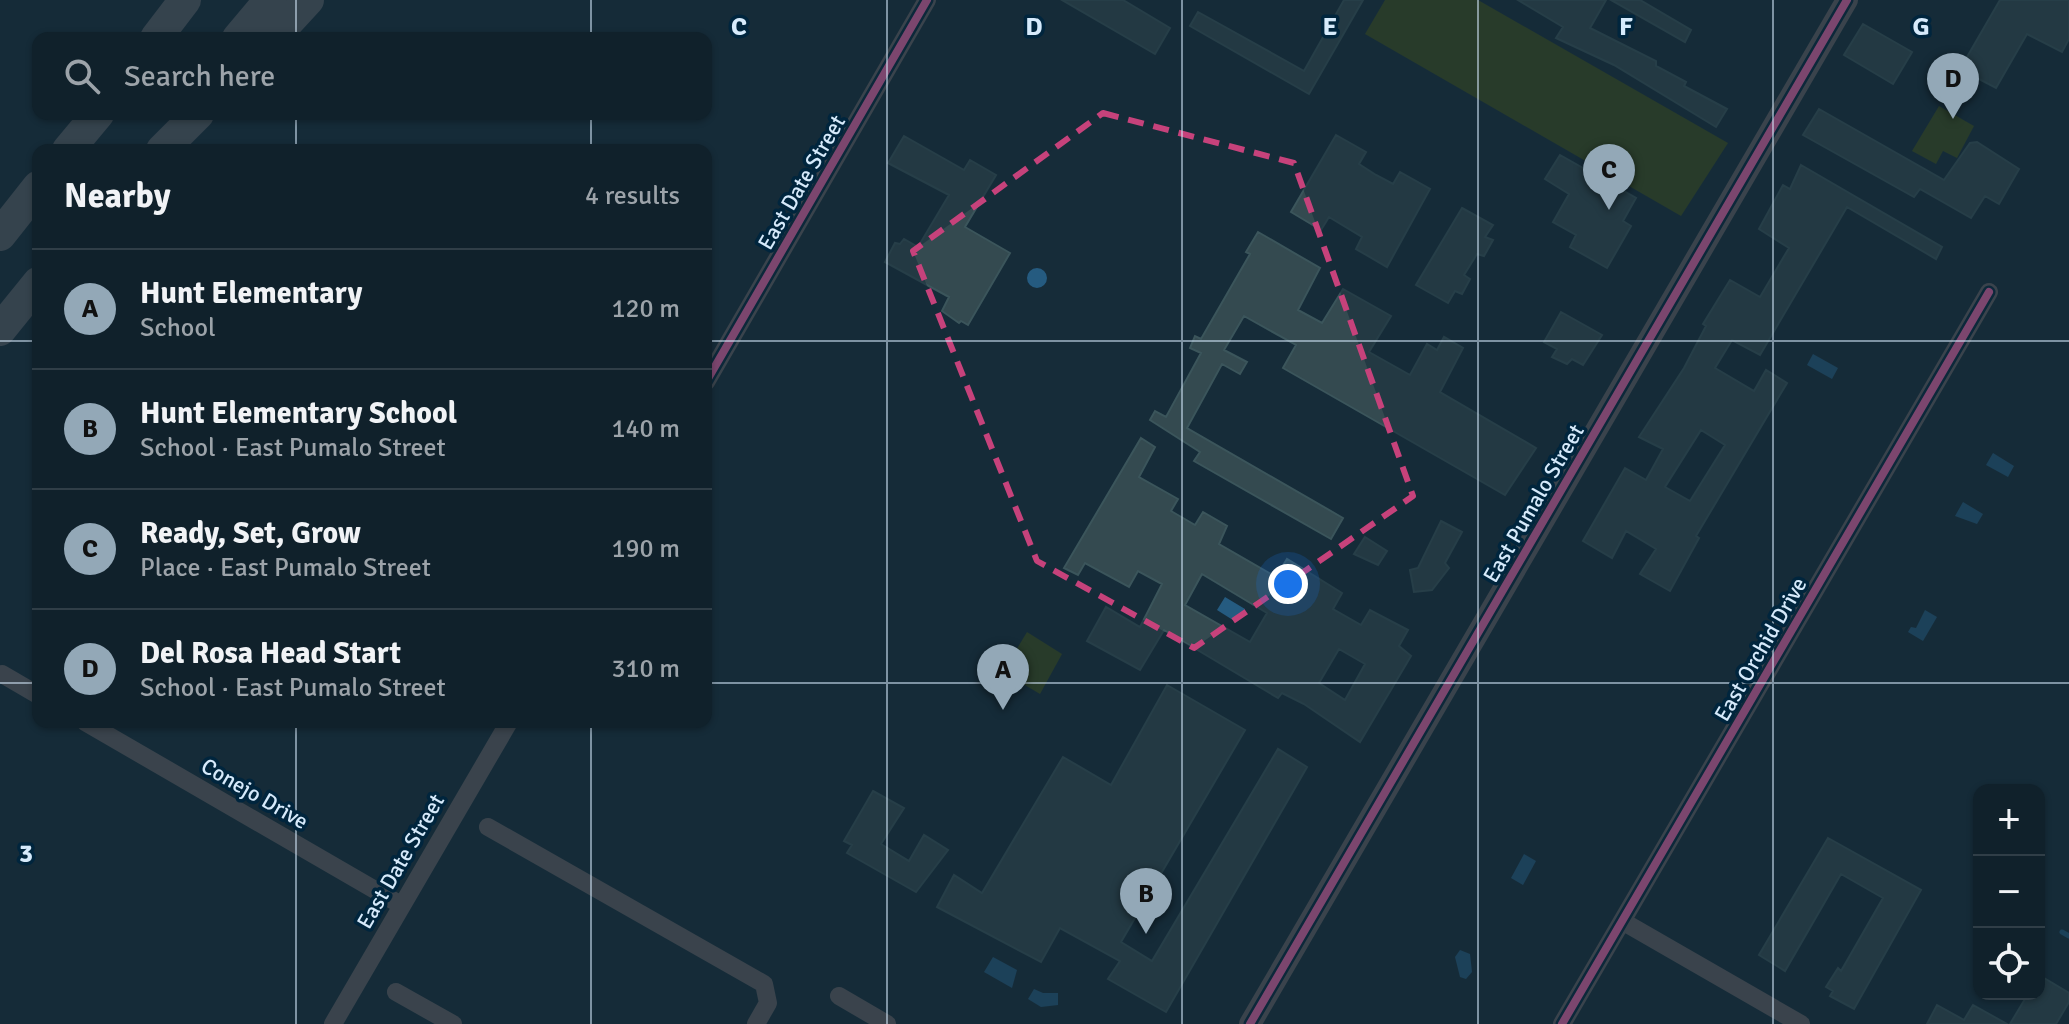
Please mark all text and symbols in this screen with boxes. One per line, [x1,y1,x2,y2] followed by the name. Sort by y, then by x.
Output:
[731,11,747,43] text: C
[1025,11,1043,43] text: D
[1323,11,1337,43] text: E
[1619,11,1633,43] text: F
[1912,11,1930,43] text: G
[32,32,712,120] search box
[1927,53,1979,119] pin: D
[60,54,104,98] icon: search
[124,58,275,95] text: Search here
[752,110,851,254] street label: East Date Street
[1583,144,1635,210] pin: C
[64,175,171,217] text: Nearby
[585,180,680,212] text: 4 results
[140,275,363,312] text: Hunt Elementary
[82,293,98,325] text: A
[611,293,680,325] text: 120 m
[140,312,216,344] text: School
[140,395,457,432] text: Hunt Elementary School
[82,413,98,445] text: B
[611,413,680,445] text: 140 m
[1477,419,1590,587] street label: East Pumalo Street
[140,432,446,464] text: School · East Pumalo Street
[140,515,361,552] text: Ready, Set, Grow
[82,533,98,565] text: C
[611,533,680,565] text: 190 m
[140,552,431,584] text: Place · East Pumalo Street
[1268,564,1308,604] your location
[1708,572,1813,726] street label: East Orchid Drive
[140,635,401,672] text: Del Rosa Head Start
[977,644,1029,710] pin: A
[81,653,99,685] text: D
[611,653,680,685] text: 310 m
[140,672,446,704] text: School · East Pumalo Street
[196,752,313,835] street label: Conejo Drive
[1973,784,2045,1000] map controls
[1973,784,2045,856] button: +
[351,789,450,933] street label: East Date Street
[19,838,33,870] text: 3
[1973,856,2045,928] button: −
[1120,868,1172,934] pin: B
[1973,928,2045,1000] button: locate

